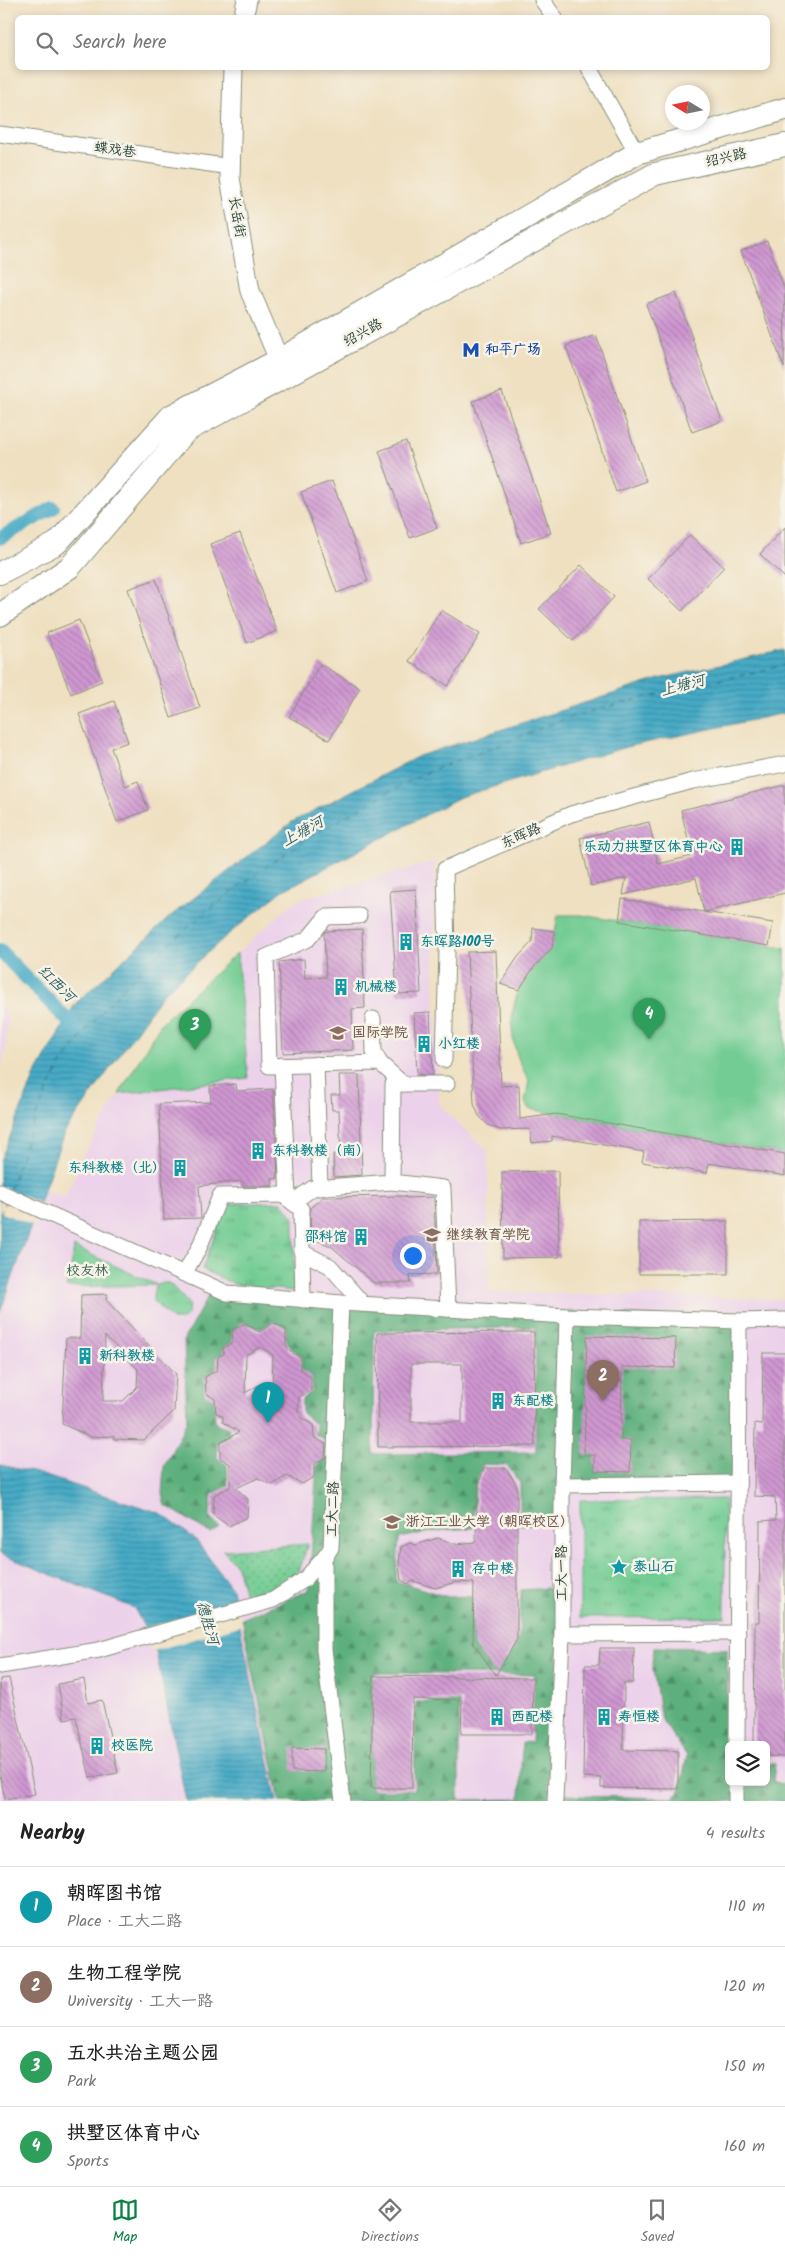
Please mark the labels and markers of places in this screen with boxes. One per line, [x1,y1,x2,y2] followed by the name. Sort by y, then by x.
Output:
[485,339,541,361] place label: 和平广场
[461,340,481,360] metro station icon: 和平广场
[583,836,723,858] place label: 乐动力拱墅区体育中心
[727,837,747,857] building icon: 乐动力拱墅区体育中心
[420,931,495,953] place label: 东晖路100号
[396,932,416,952] building icon: 东晖路100号
[355,976,397,998] place label: 机械楼
[331,977,351,997] building icon: 机械楼
[633,998,665,1039] pin: 4
[179,1009,211,1050] pin: 3
[352,1022,408,1044] place label: 国际学院
[328,1023,348,1043] school or university icon: 国际学院
[438,1033,480,1055] place label: 小红楼
[414,1034,434,1054] building icon: 小红楼
[272,1140,370,1162] place label: 东科教楼（南）
[248,1141,268,1161] building icon: 东科教楼（南）
[68,1157,166,1179] place label: 东科教楼（北）
[170,1158,190,1178] building icon: 东科教楼（北）
[446,1224,530,1246] place label: 继续教育学院
[422,1225,442,1245] school or university icon: 继续教育学院
[305,1226,347,1248] place label: 邵科馆
[351,1227,371,1247] building icon: 邵科馆
[99,1345,155,1367] place label: 新科教楼
[75,1346,95,1366] building icon: 新科教楼
[587,1360,619,1401] pin: 2
[252,1382,284,1423] pin: 1
[512,1390,554,1412] place label: 东配楼
[488,1391,508,1411] building icon: 东配楼
[406,1511,574,1533] place label: 浙江工业大学（朝晖校区）
[382,1512,402,1532] school or university icon: 浙江工业大学（朝晖校区）
[633,1556,675,1578] place label: 泰山石
[609,1557,629,1577] place icon: 泰山石
[472,1558,514,1580] place label: 存中楼
[448,1559,468,1579] building icon: 存中楼
[511,1706,553,1728] place label: 西配楼
[618,1706,660,1728] place label: 寿恒楼
[487,1707,507,1727] building icon: 西配楼
[594,1707,614,1727] building icon: 寿恒楼
[111,1735,153,1757] place label: 校医院
[87,1736,107,1756] building icon: 校医院

